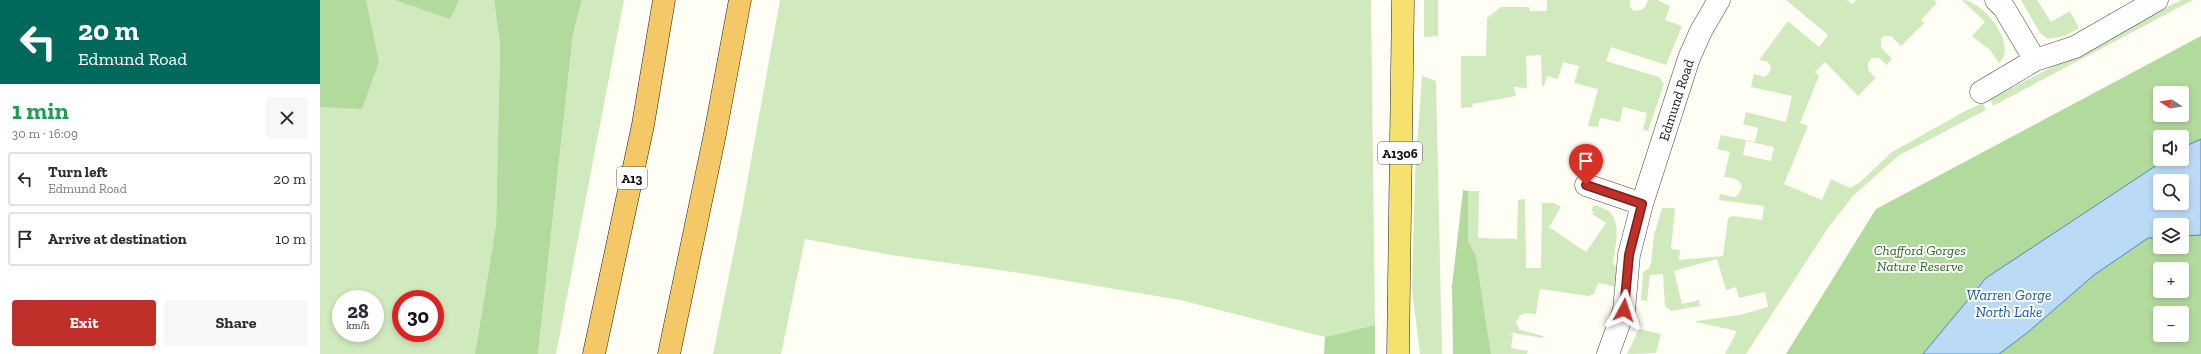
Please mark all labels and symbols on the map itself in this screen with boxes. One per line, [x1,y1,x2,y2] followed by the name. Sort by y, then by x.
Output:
[1655,57,1698,143] street label: Edmund Road
[2153,86,2189,122] north arrow
[1378,142,1422,164] road number: A1306
[1569,144,1603,185] pin
[617,167,647,189] road number: A13
[1874,242,1966,275] park label: Chafford Gorges Nature Reserve
[1966,286,2052,321] water label: Warren Gorge North Lake
[1603,289,1645,331] position arrow
[392,290,444,342] speed limit sign: 30

